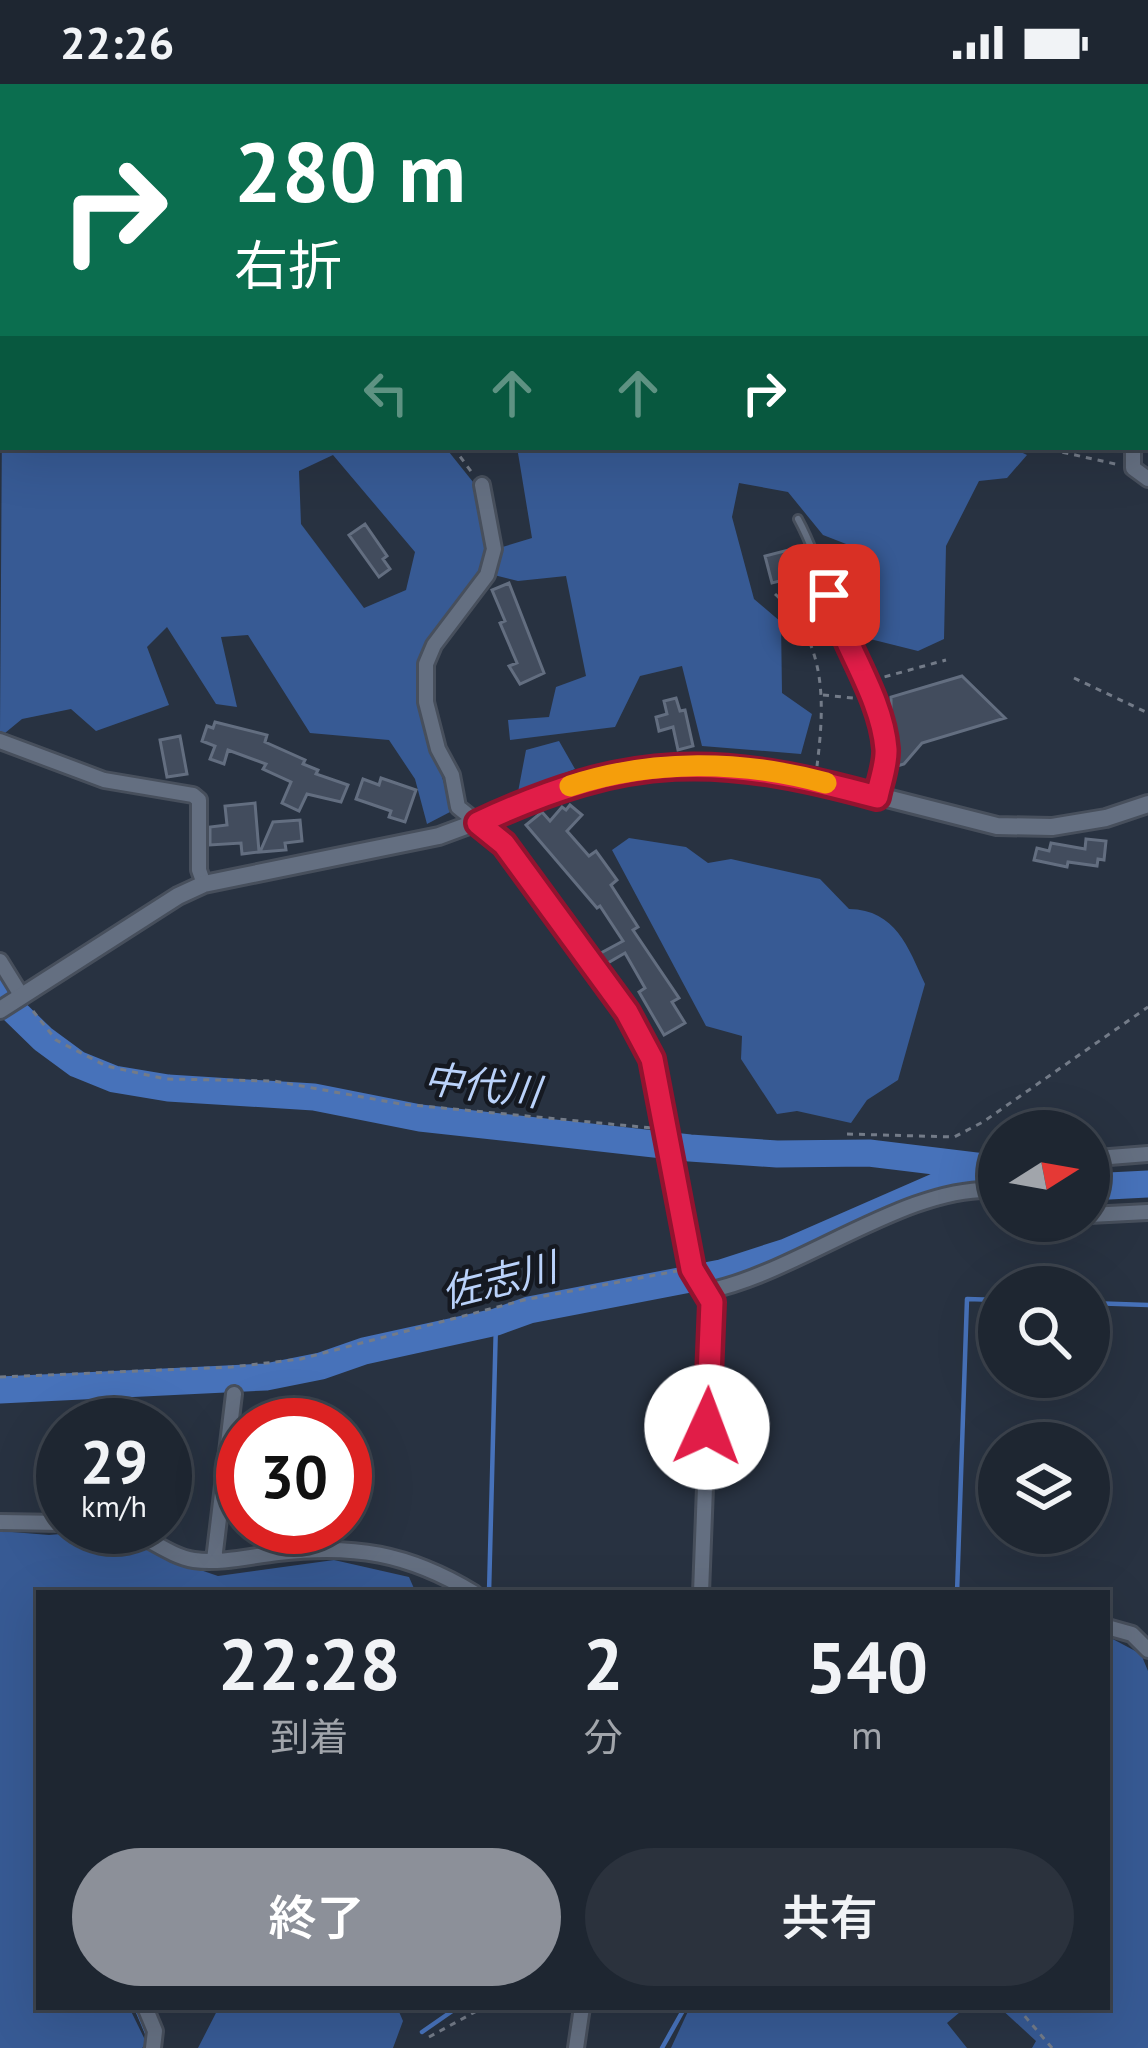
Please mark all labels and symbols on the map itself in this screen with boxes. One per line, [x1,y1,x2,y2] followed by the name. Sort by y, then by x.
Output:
[778,544,880,646] pin
[421,1052,547,1117] water label: 中代川
[978,1110,1110,1242] north arrow
[436,1240,566,1318] water label: 佐志川
[644,1364,770,1490] position arrow
[216,1398,372,1554] speed limit sign: 30

